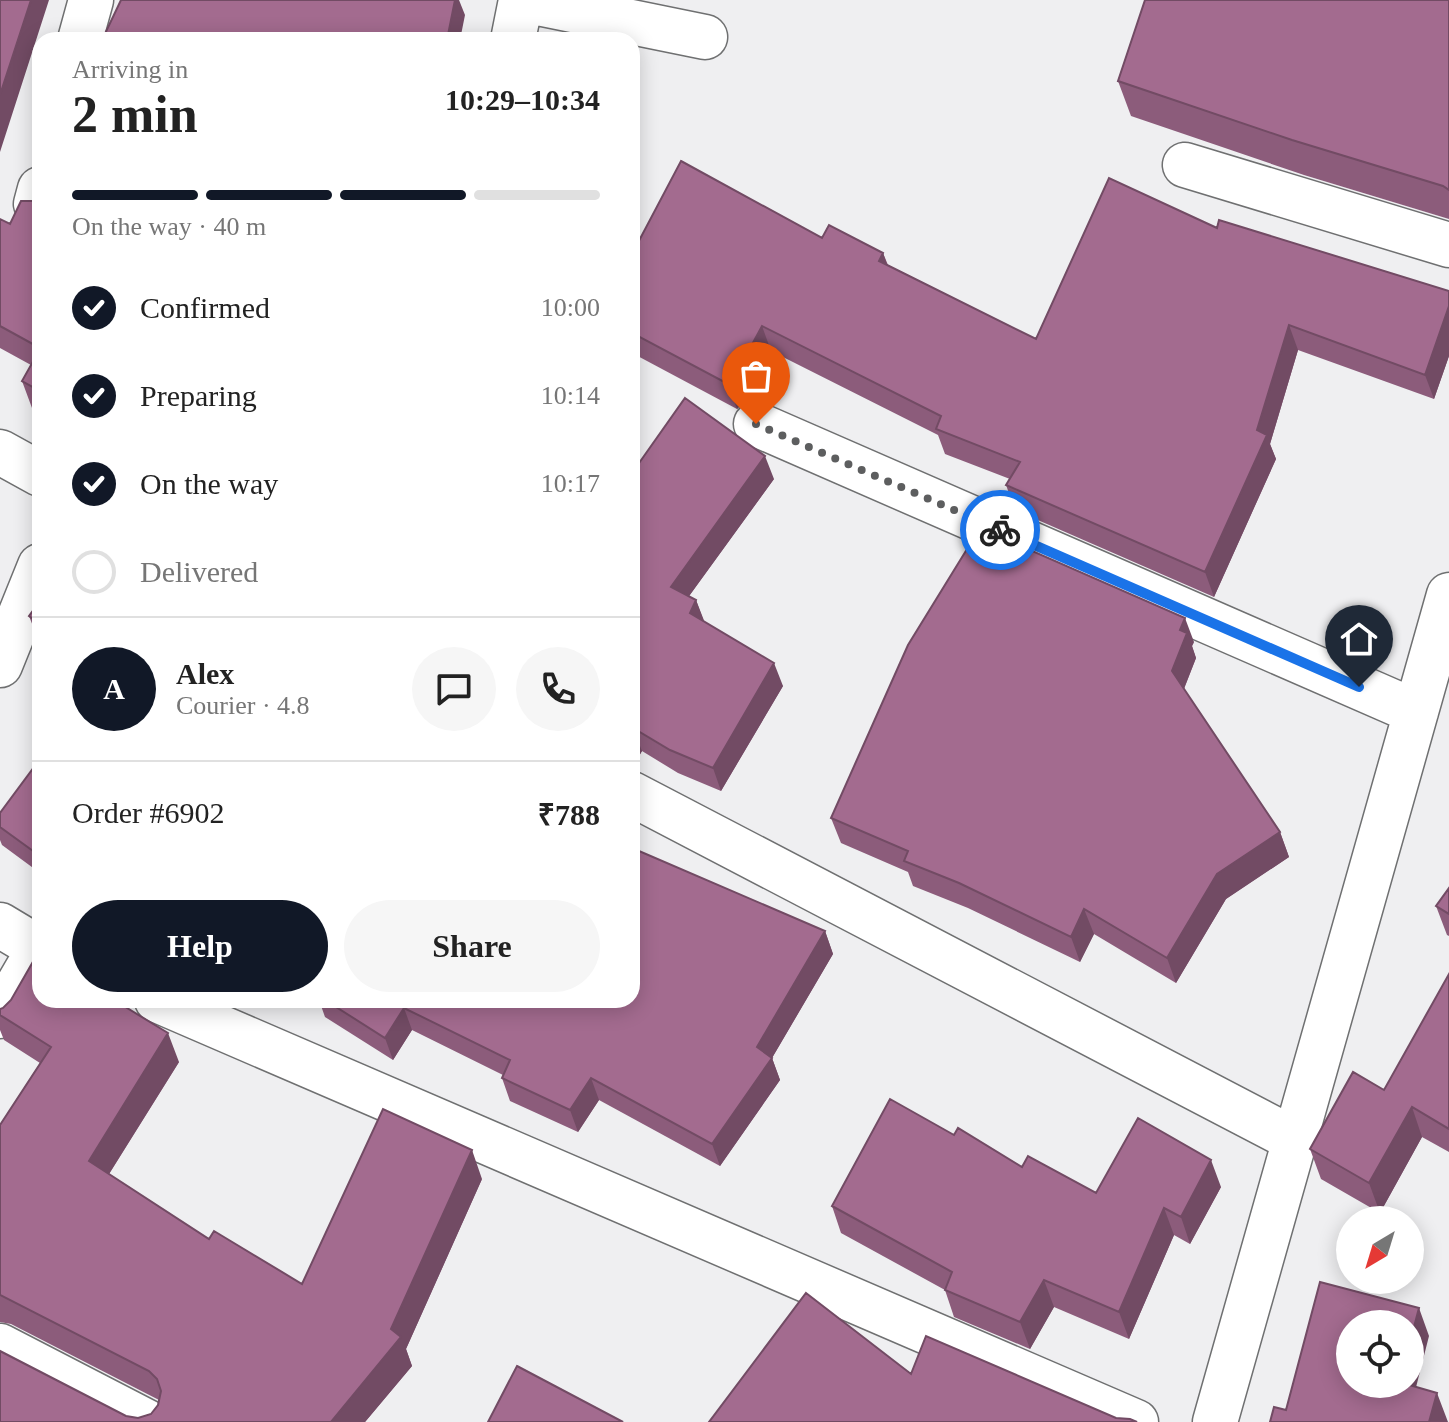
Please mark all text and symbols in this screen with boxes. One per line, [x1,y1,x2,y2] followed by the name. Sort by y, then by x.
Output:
[72,55,188,84] text: Arriving in
[445,83,600,116] text: 10:29–10:34
[72,86,198,143] text: 2 min
[72,212,266,241] text: On the way · 40 m
[72,286,116,330] icon: check
[140,291,270,324] text: Confirmed
[541,293,600,322] text: 10:00
[722,342,790,424] pin
[734,354,778,398] icon: bag
[72,374,116,418] icon: check
[140,379,257,412] text: Preparing
[541,381,600,410] text: 10:14
[72,462,116,506] icon: check
[140,467,278,500] text: On the way
[541,469,600,498] text: 10:17
[960,490,1040,570] courier
[978,508,1022,552] icon: bike
[140,555,258,588] text: Delivered
[1325,605,1393,687] pin
[1337,617,1381,661] icon: home
[412,647,496,731] button: chat
[516,647,600,731] button: phone
[176,657,234,690] text: Alex
[103,672,125,705] text: A
[176,691,310,720] text: Courier · 4.8
[72,796,224,829] text: Order #6902
[538,798,600,831] text: ₹788
[72,900,328,992] button: Help
[344,900,600,992] button: Share
[1336,1206,1424,1294] north arrow
[1336,1206,1424,1398] map controls
[1336,1310,1424,1398] button: locate

